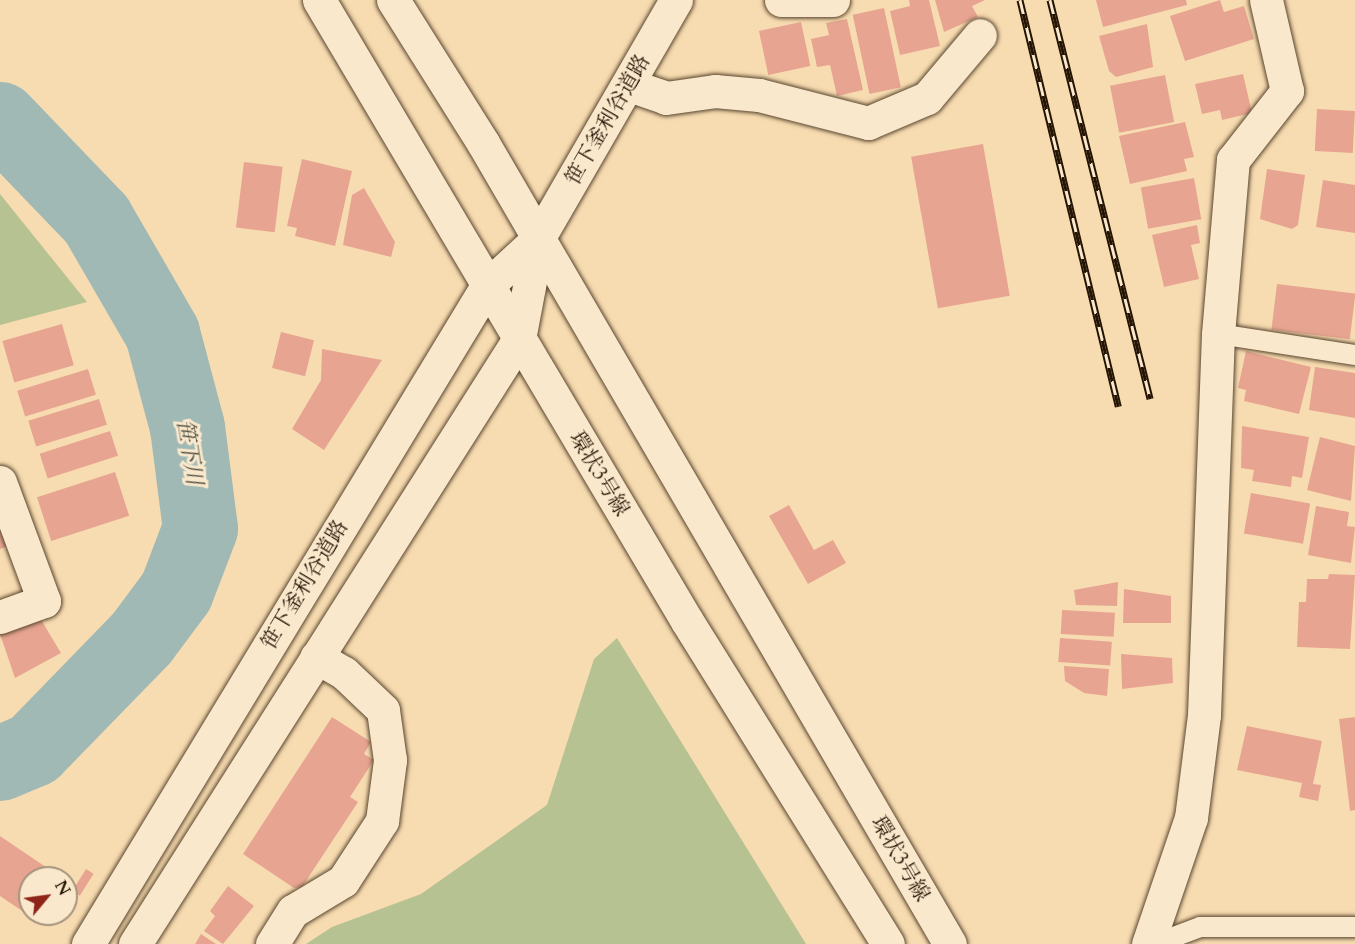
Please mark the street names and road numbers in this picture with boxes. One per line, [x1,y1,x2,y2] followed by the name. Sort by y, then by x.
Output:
[560,50,656,190] street label: 笹下釜利谷道路
[564,427,634,521] street label: 環状3号線
[256,516,354,654] street label: 笹下釜利谷道路
[865,812,935,906] street label: 環状3号線

